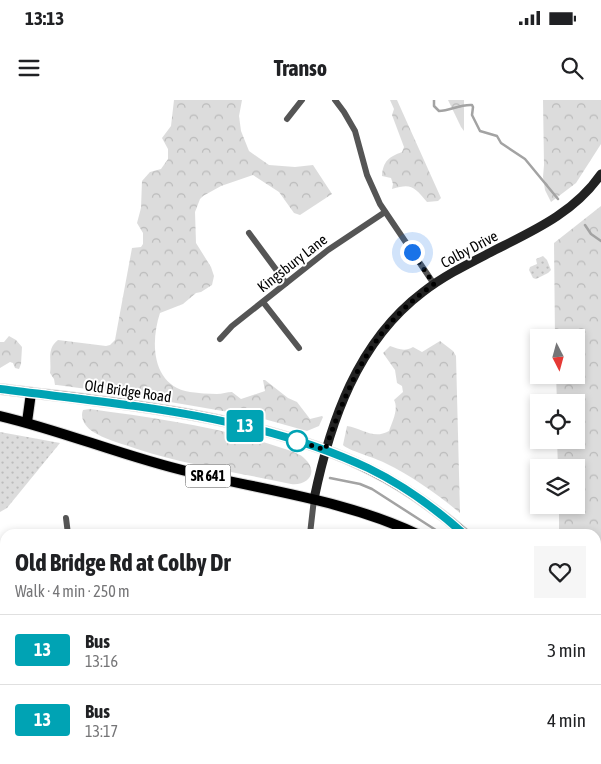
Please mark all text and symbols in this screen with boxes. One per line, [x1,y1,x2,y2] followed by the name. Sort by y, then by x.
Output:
[25,7,64,29] text: 13:13
[15,54,43,82] icon: menu
[558,54,586,82] icon: search
[274,55,327,81] text: Transo
[438,227,501,271] street label: Colby Drive
[254,230,330,295] street label: Kingsbury Lane
[400,240,425,265] your location
[530,329,585,384] north arrow
[530,329,585,514] map controls
[83,376,173,406] street label: Old Bridge Road
[530,394,585,449] button: locate
[222,410,268,442] line badge: 13
[237,415,253,436] text: 13
[286,430,308,452] unlabelled marker
[530,459,585,514] button: layers
[186,464,230,488] road number: SR 641
[534,546,586,598] button: heart
[15,549,230,576] text: Old Bridge Rd at Colby Dr
[15,582,129,600] text: Walk · 4 min · 250 m
[85,630,110,652] text: Bus
[34,639,51,660] text: 13
[547,639,586,661] text: 3 min
[85,652,118,670] text: 13:16
[85,700,110,722] text: Bus
[34,709,51,730] text: 13
[547,709,586,731] text: 4 min
[85,722,118,740] text: 13:17

